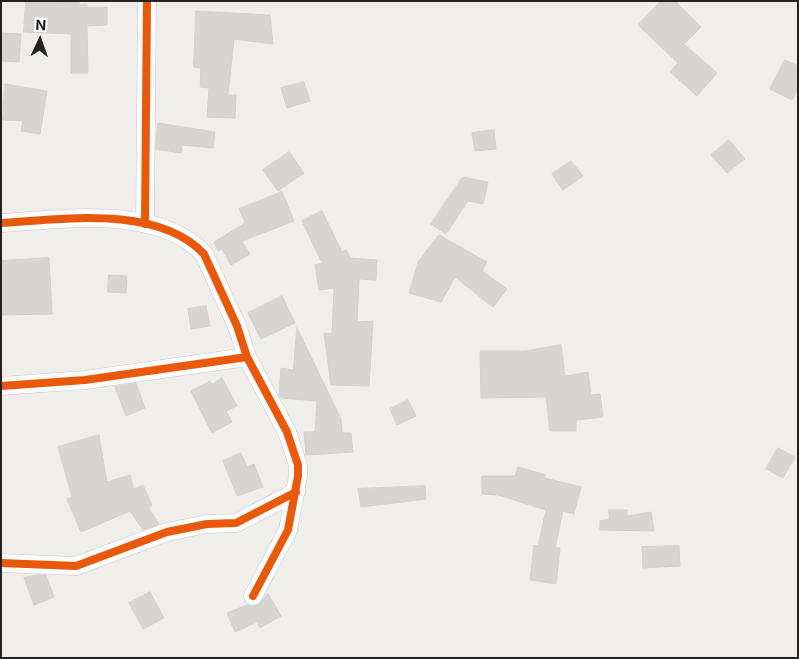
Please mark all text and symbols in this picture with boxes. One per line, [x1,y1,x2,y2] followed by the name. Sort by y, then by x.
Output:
[15,15,65,65] north arrow
[35,16,47,33] text: N

